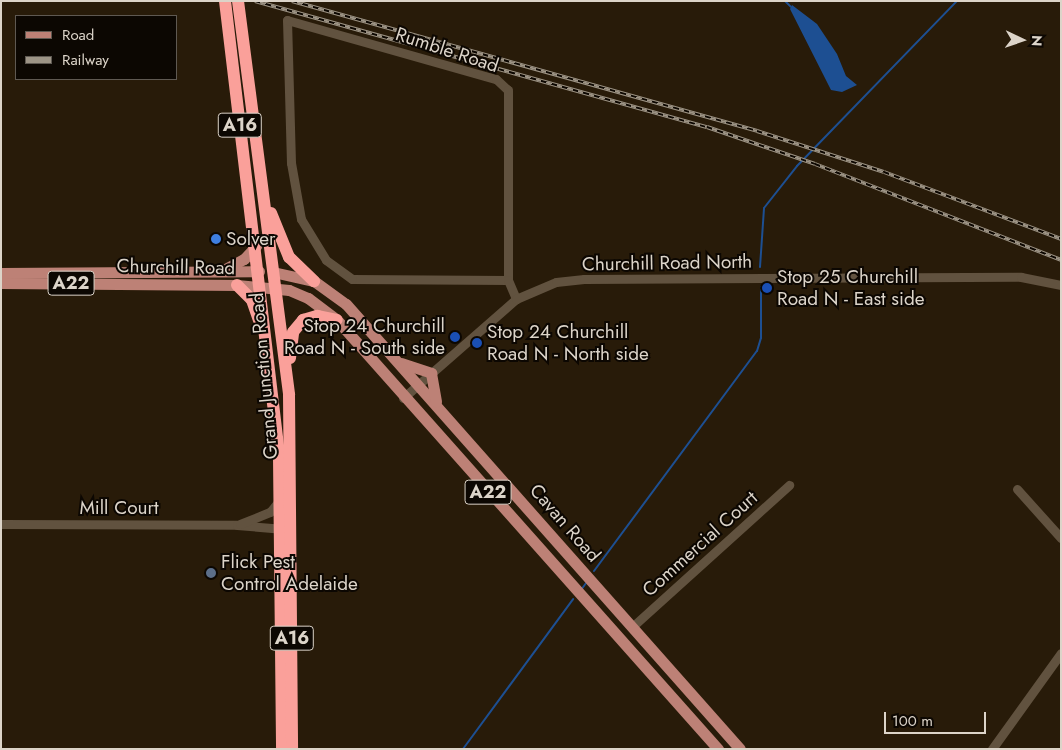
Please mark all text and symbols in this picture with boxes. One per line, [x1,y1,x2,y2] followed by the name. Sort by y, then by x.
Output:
[15,15,178,80] legend
[997,15,1047,65] north arrow
[393,23,501,77] street label: Rumble Road
[62,24,94,46] text: Road
[1027,35,1047,47] text: N
[62,49,109,71] text: Railway
[218,110,262,140] road number: A16
[226,228,276,250] place label: Solver
[210,233,222,245] marker: Solver
[582,250,752,276] street label: Churchill Road North
[117,255,235,279] street label: Churchill Road
[777,266,925,310] place label: Stop 25 Churchill Road N - East side
[47,268,95,298] road number: A22
[761,282,773,294] marker: Stop 25 Churchill Road N - East side
[245,292,283,460] street label: Grand Junction Road
[284,315,445,359] place label: Stop 24 Churchill Road N - South side
[487,321,649,365] place label: Stop 24 Churchill Road N - North side
[449,331,461,343] marker: Stop 24 Churchill Road N - South side
[471,337,483,349] marker: Stop 24 Churchill Road N - North side
[464,477,512,508] road number: A22
[525,479,605,567] street label: Cavan Road
[638,486,762,602] street label: Commercial Court
[79,497,159,519] street label: Mill Court
[221,551,358,595] place label: Flick Pest Control Adelaide
[205,567,217,579] marker: Flick Pest Control Adelaide
[270,622,314,654] road number: A16
[887,702,990,734] scale bar
[892,710,933,732] text: 100 m

